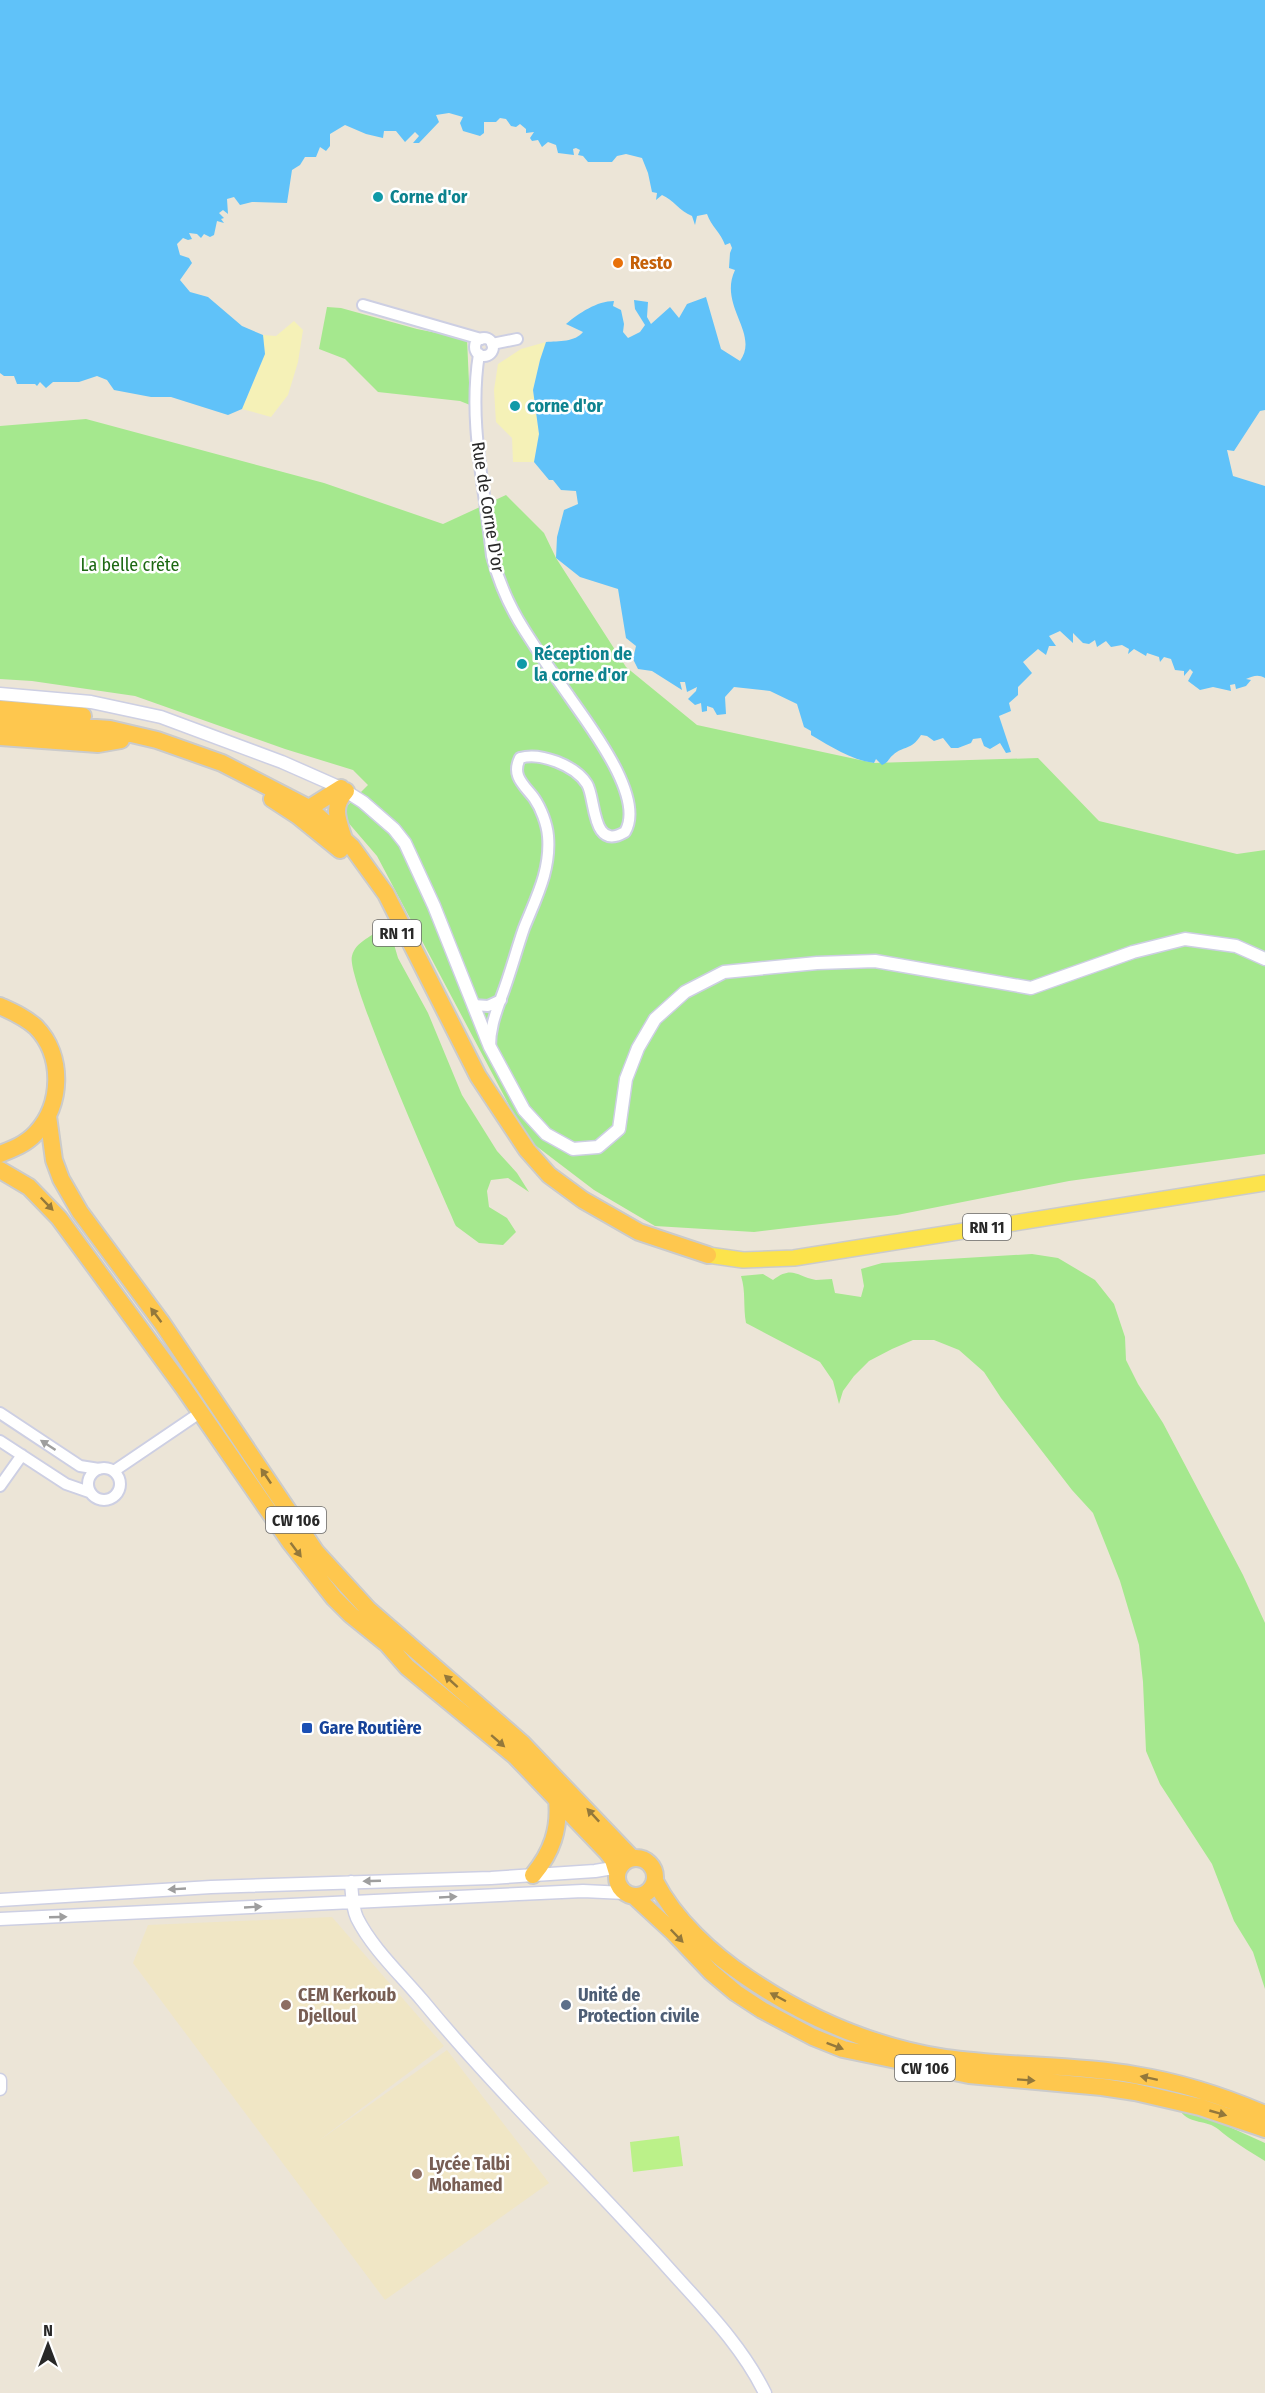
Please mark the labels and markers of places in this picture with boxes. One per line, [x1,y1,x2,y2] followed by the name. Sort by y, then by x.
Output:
[390,186,468,208] place label: Corne d'or
[371,190,385,204] marker: Corne d'or
[630,252,673,274] place label: Resto
[611,256,625,270] marker: Resto
[527,395,603,417] place label: corne d'or
[508,399,522,413] marker: corne d'or
[534,643,632,686] place label: Réception de la corne d'or
[515,657,529,671] marker: Réception de la corne d'or
[319,1717,422,1739] place label: Gare Routière
[300,1721,314,1735] marker: Gare Routière
[298,1984,396,2027] place label: CEM Kerkoub Djelloul
[578,1984,699,2027] place label: Unité de Protection civile
[279,1998,293,2012] marker: CEM Kerkoub Djelloul
[559,1998,573,2012] marker: Unité de Protection civile
[429,2153,510,2196] place label: Lycée Talbi Mohamed
[410,2167,424,2181] marker: Lycée Talbi Mohamed

